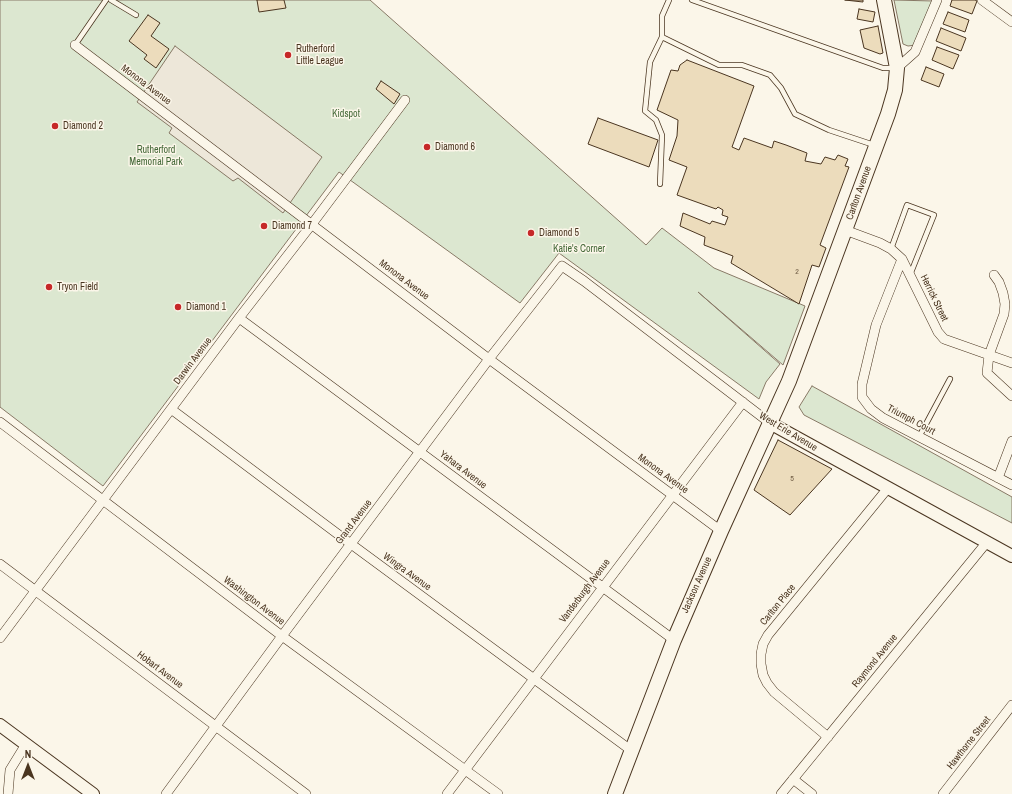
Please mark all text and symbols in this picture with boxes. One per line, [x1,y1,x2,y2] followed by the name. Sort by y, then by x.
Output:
[296,43,343,66] place label: Rutherford Little League
[283,50,293,60] marker: Rutherford Little League
[119,62,173,108] street label: Monona Avenue
[332,108,360,120] park label: Kidspot
[63,120,103,132] place label: Diamond 2
[50,121,60,131] marker: Diamond 2
[435,141,475,153] place label: Diamond 6
[422,142,432,152] marker: Diamond 6
[129,144,183,168] park label: Rutherford Memorial Park
[844,164,874,222] street label: Carlton Avenue
[272,220,312,232] place label: Diamond 7
[259,221,269,231] marker: Diamond 7
[539,227,579,239] place label: Diamond 5
[526,228,536,238] marker: Diamond 5
[553,243,605,255] park label: Katie's Corner
[377,257,431,303] street label: Monona Avenue
[795,267,799,277] house number: 2
[918,273,950,323] street label: Herrick Street
[57,281,98,293] place label: Tryon Field
[44,282,54,292] marker: Tryon Field
[186,301,226,313] place label: Diamond 1
[173,302,183,312] marker: Diamond 1
[171,335,215,387] street label: Darwin Avenue
[885,402,937,438] street label: Triumph Court
[757,410,819,454] street label: West Erie Avenue
[437,448,489,492] street label: Yahara Avenue
[635,452,691,496] street label: Monona Avenue
[790,474,794,484] house number: 5
[333,497,375,547] street label: Grand Avenue
[381,551,433,593] street label: Wingra Avenue
[679,555,715,615] street label: Jackson Avenue
[557,557,613,625] street label: Vanderburgh Avenue
[221,574,287,628] street label: Washington Avenue
[758,582,798,628] street label: Carlton Place
[850,632,900,690] street label: Raymond Avenue
[135,649,185,691] street label: Hobart Avenue
[945,714,993,772] street label: Hawthorne Street
[8,746,48,786] north arrow
[25,747,31,761] text: N

